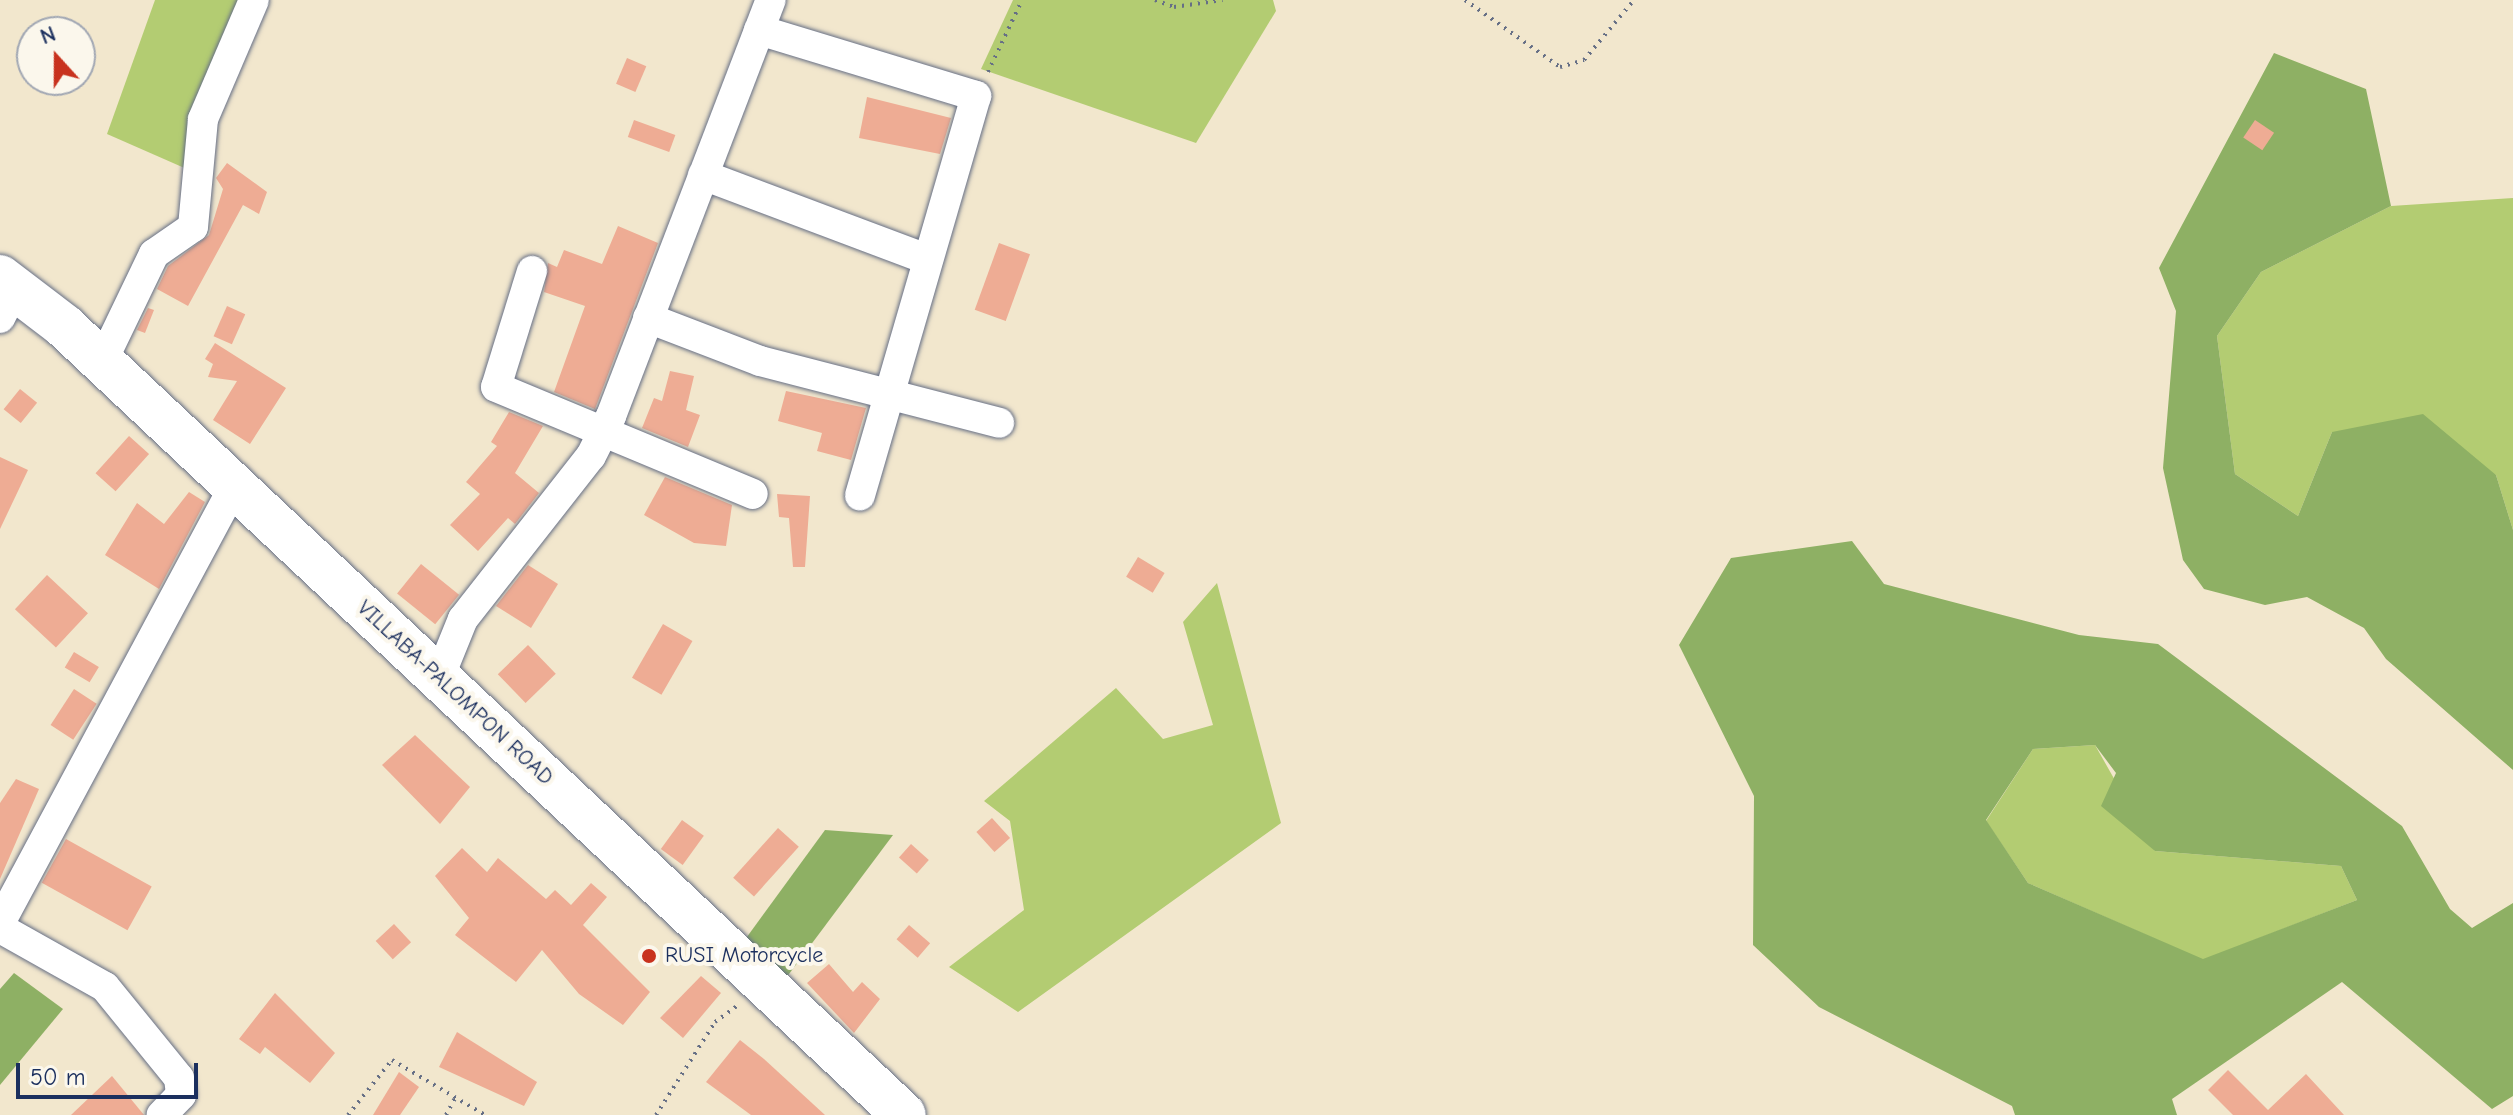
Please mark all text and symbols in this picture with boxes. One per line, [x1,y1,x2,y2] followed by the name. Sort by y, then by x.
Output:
[16,16,96,96] north arrow
[37,21,59,50] text: N
[351,595,559,791] street label: VILLABA-PALOMPON ROAD
[665,943,823,969] place label: RUSI Motorcycle
[640,947,658,965] marker: RUSI Motorcycle
[20,1047,202,1097] scale bar
[30,1063,86,1091] text: 50 m

